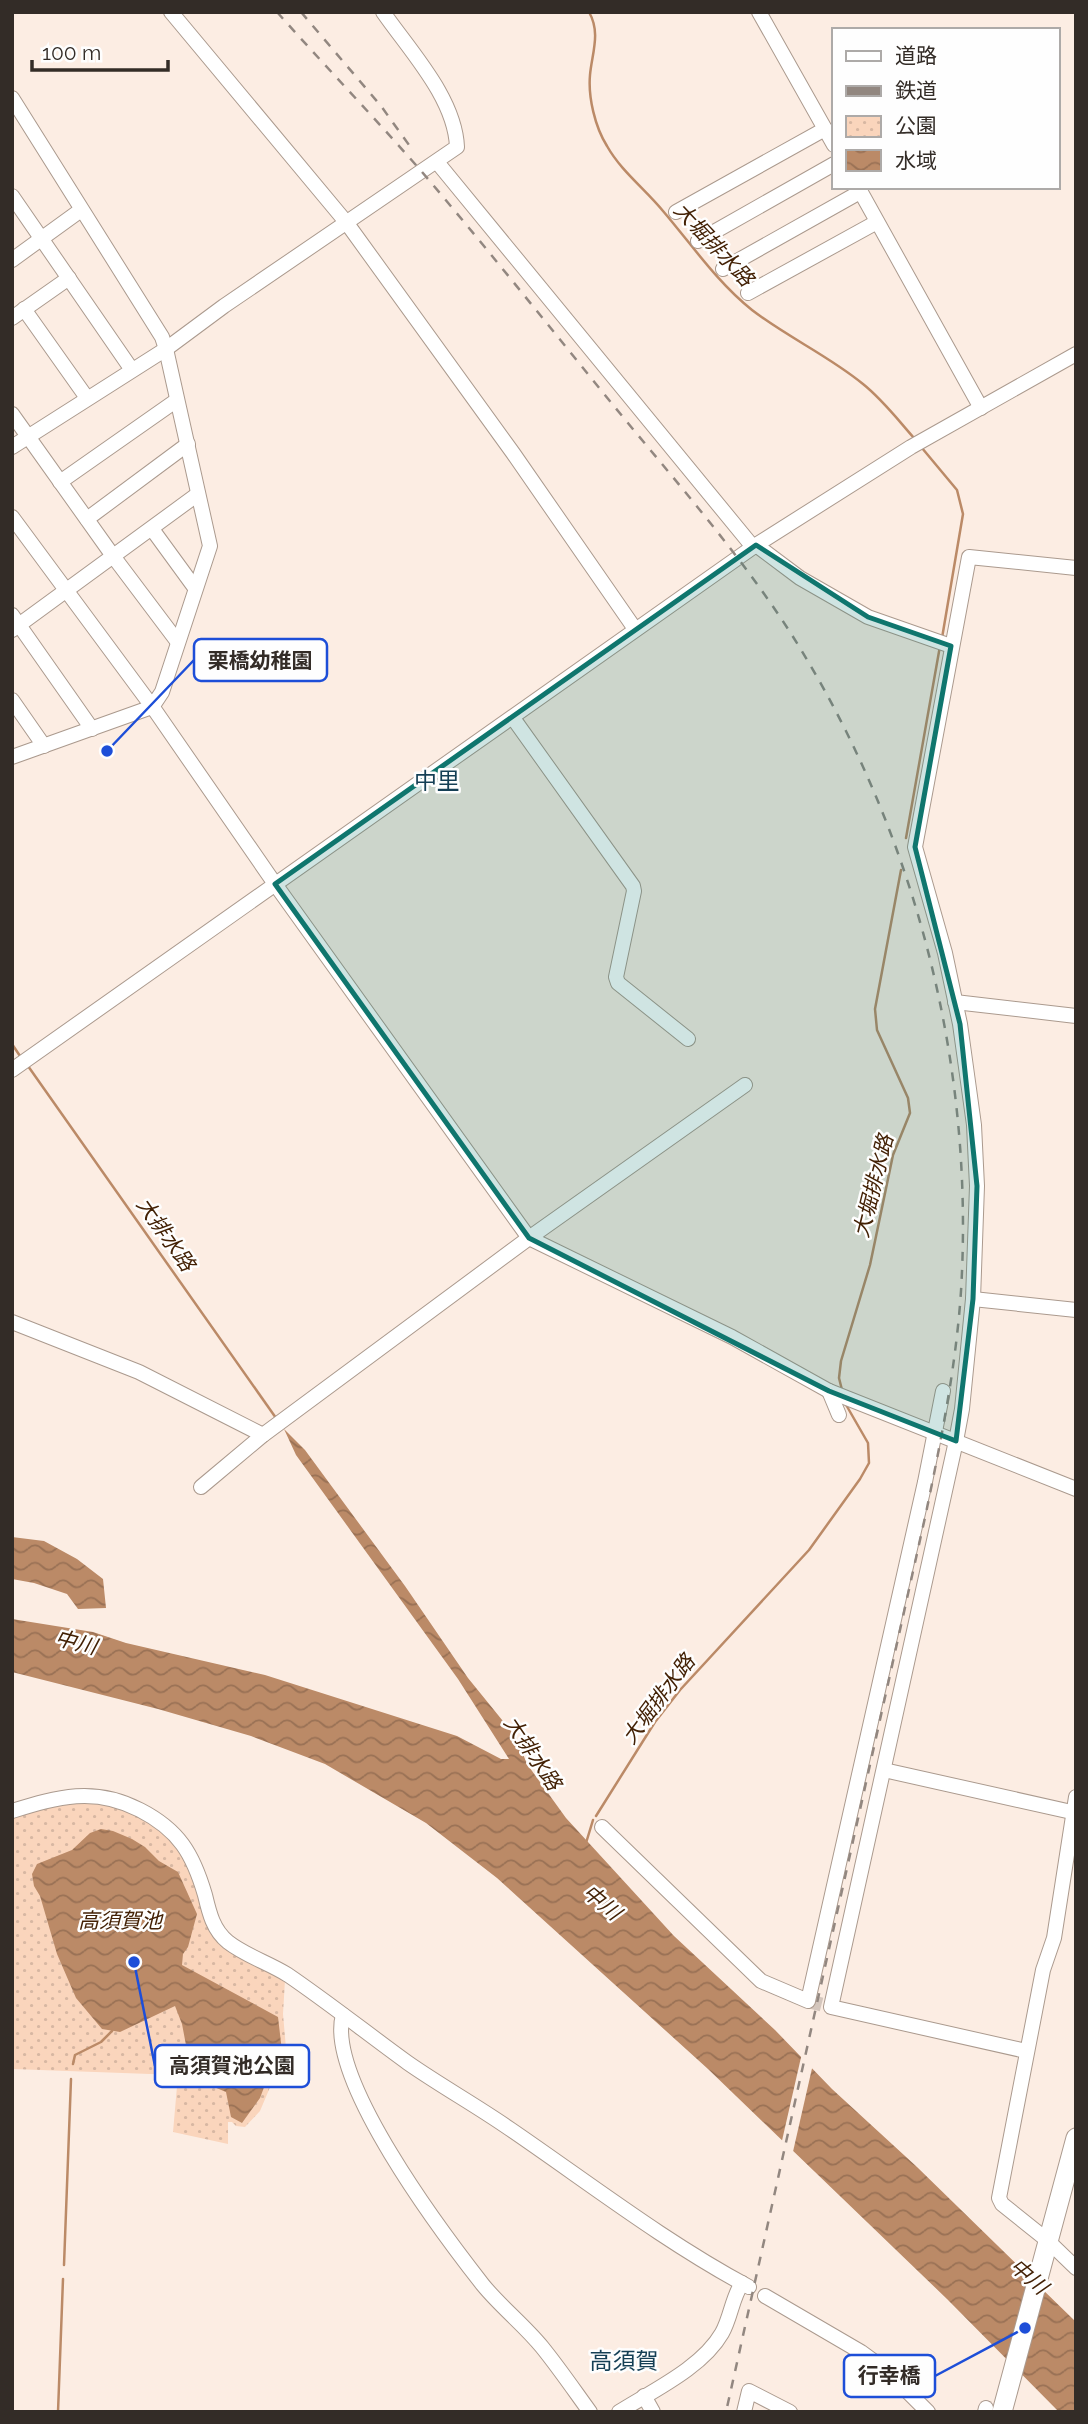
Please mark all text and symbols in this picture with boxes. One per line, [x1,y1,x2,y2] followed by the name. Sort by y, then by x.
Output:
[32,28,168,72] scale bar
[832,28,1060,189] legend
[42,40,101,65] text: 100 m
[895,43,937,68] text: 道路
[895,78,937,103] text: 鉄道
[895,113,937,138] text: 公園
[895,148,937,173] text: 水域
[669,197,760,292] water label: 大堀排水路
[194,639,327,681] callout: 栗橋幼稚園
[208,648,313,673] text: 栗橋幼稚園
[414,767,460,794] district label: 中里
[848,1130,898,1240] water label: 大堀排水路
[132,1192,201,1277] water label: 大排水路
[53,1625,101,1660] water label: 中川
[616,1648,701,1748] water label: 大堀排水路
[499,1711,568,1796] water label: 大排水路
[578,1879,628,1926] water label: 中川
[78,1908,164,1933] water label: 高須賀池
[155,2045,309,2087] callout: 高須賀池公園
[169,2053,295,2078] text: 高須賀池公園
[1005,2253,1055,2301] water label: 中川
[590,2347,659,2374] district label: 高須賀
[844,2355,935,2397] callout: 行幸橋
[858,2363,921,2388] text: 行幸橋

